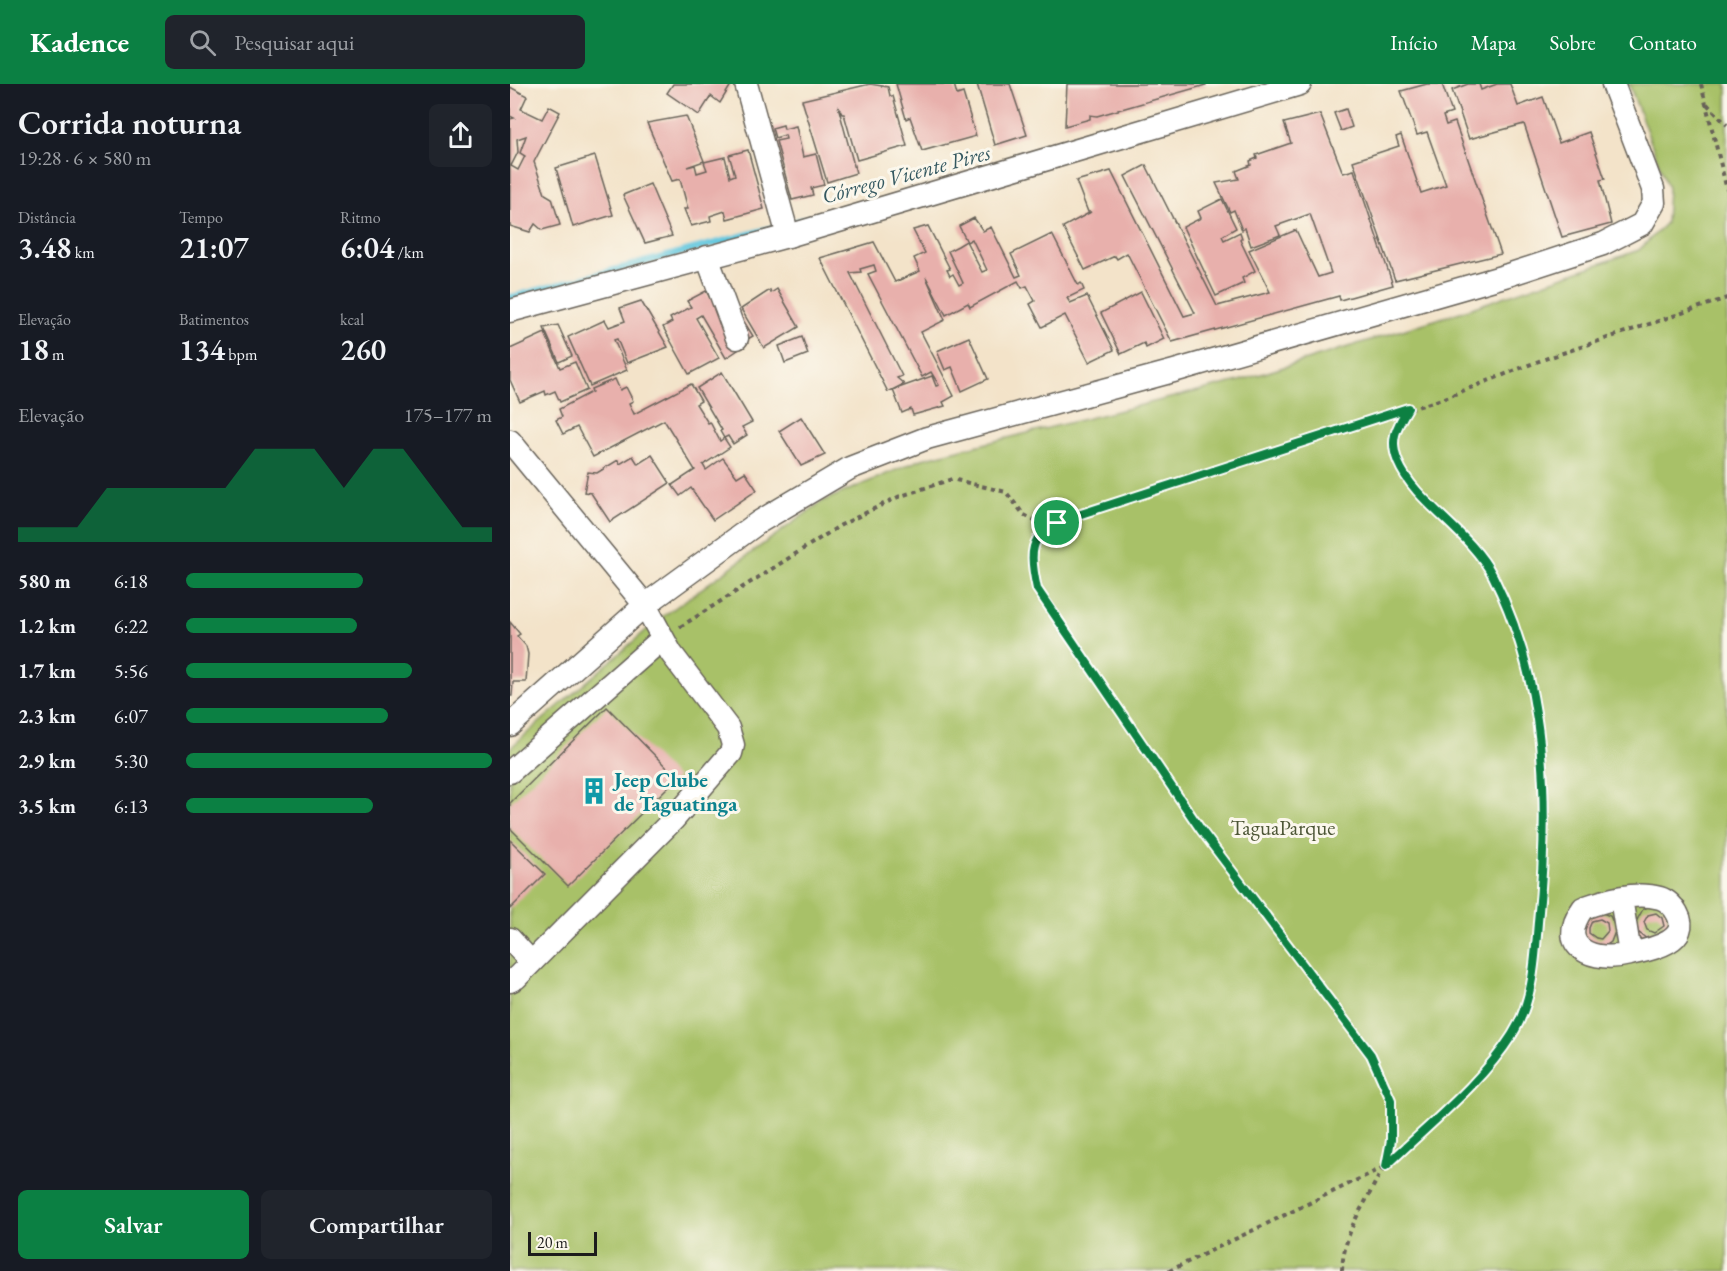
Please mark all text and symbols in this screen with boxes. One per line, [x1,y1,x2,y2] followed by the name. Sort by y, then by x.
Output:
[165,15,585,69] search box
[30,24,129,60] text: Kadence
[186,26,219,59] icon: search
[234,28,354,57] text: Pesquisar aqui
[1390,29,1438,56] text: Início
[1471,29,1516,56] text: Mapa
[1549,29,1596,56] text: Sobre
[1629,29,1697,56] text: Contato
[18,101,241,144] text: Corrida noturna
[429,104,492,167] button: share
[819,137,994,210] water label: Córrego Vicente Pires
[18,145,151,171] text: 19:28 · 6 × 580 m
[18,207,76,228] text: Distância
[179,207,223,228] text: Tempo
[340,207,381,228] text: Ritmo
[18,228,71,267] text: 3.48
[179,228,249,267] text: 21:07
[340,228,394,267] text: 6:04
[71,242,95,263] text: km
[394,242,424,263] text: /km
[18,309,71,330] text: Elevação
[179,309,249,330] text: Batimentos
[340,309,364,330] text: kcal
[18,330,49,369] text: 18
[179,330,225,369] text: 134
[340,330,386,369] text: 260
[49,344,64,365] text: m
[225,344,257,365] text: bpm
[18,402,84,428] text: Elevação
[404,402,492,428] text: 175–177 m
[1031,497,1082,548] pin
[1040,506,1073,539] icon: arrive
[18,568,71,594] text: 580 m
[114,568,148,594] text: 6:18
[18,613,76,639] text: 1.2 km
[114,613,148,639] text: 6:22
[18,658,76,684] text: 1.7 km
[114,658,148,684] text: 5:56
[18,703,76,729] text: 2.3 km
[114,703,148,729] text: 6:07
[18,748,76,774] text: 2.9 km
[114,748,148,774] text: 5:30
[612,766,738,817] place label: Jeep Clube de Taguatinga
[579,776,609,806] building icon: Jeep Clube de Taguatinga
[18,793,76,819] text: 3.5 km
[114,793,148,819] text: 6:13
[1231,814,1335,841] park label: TaguaParque
[18,1190,249,1259] button: Salvar
[261,1190,492,1259] button: Compartilhar
[528,1229,597,1256] scale bar
[537,1232,568,1253] text: 20 m

